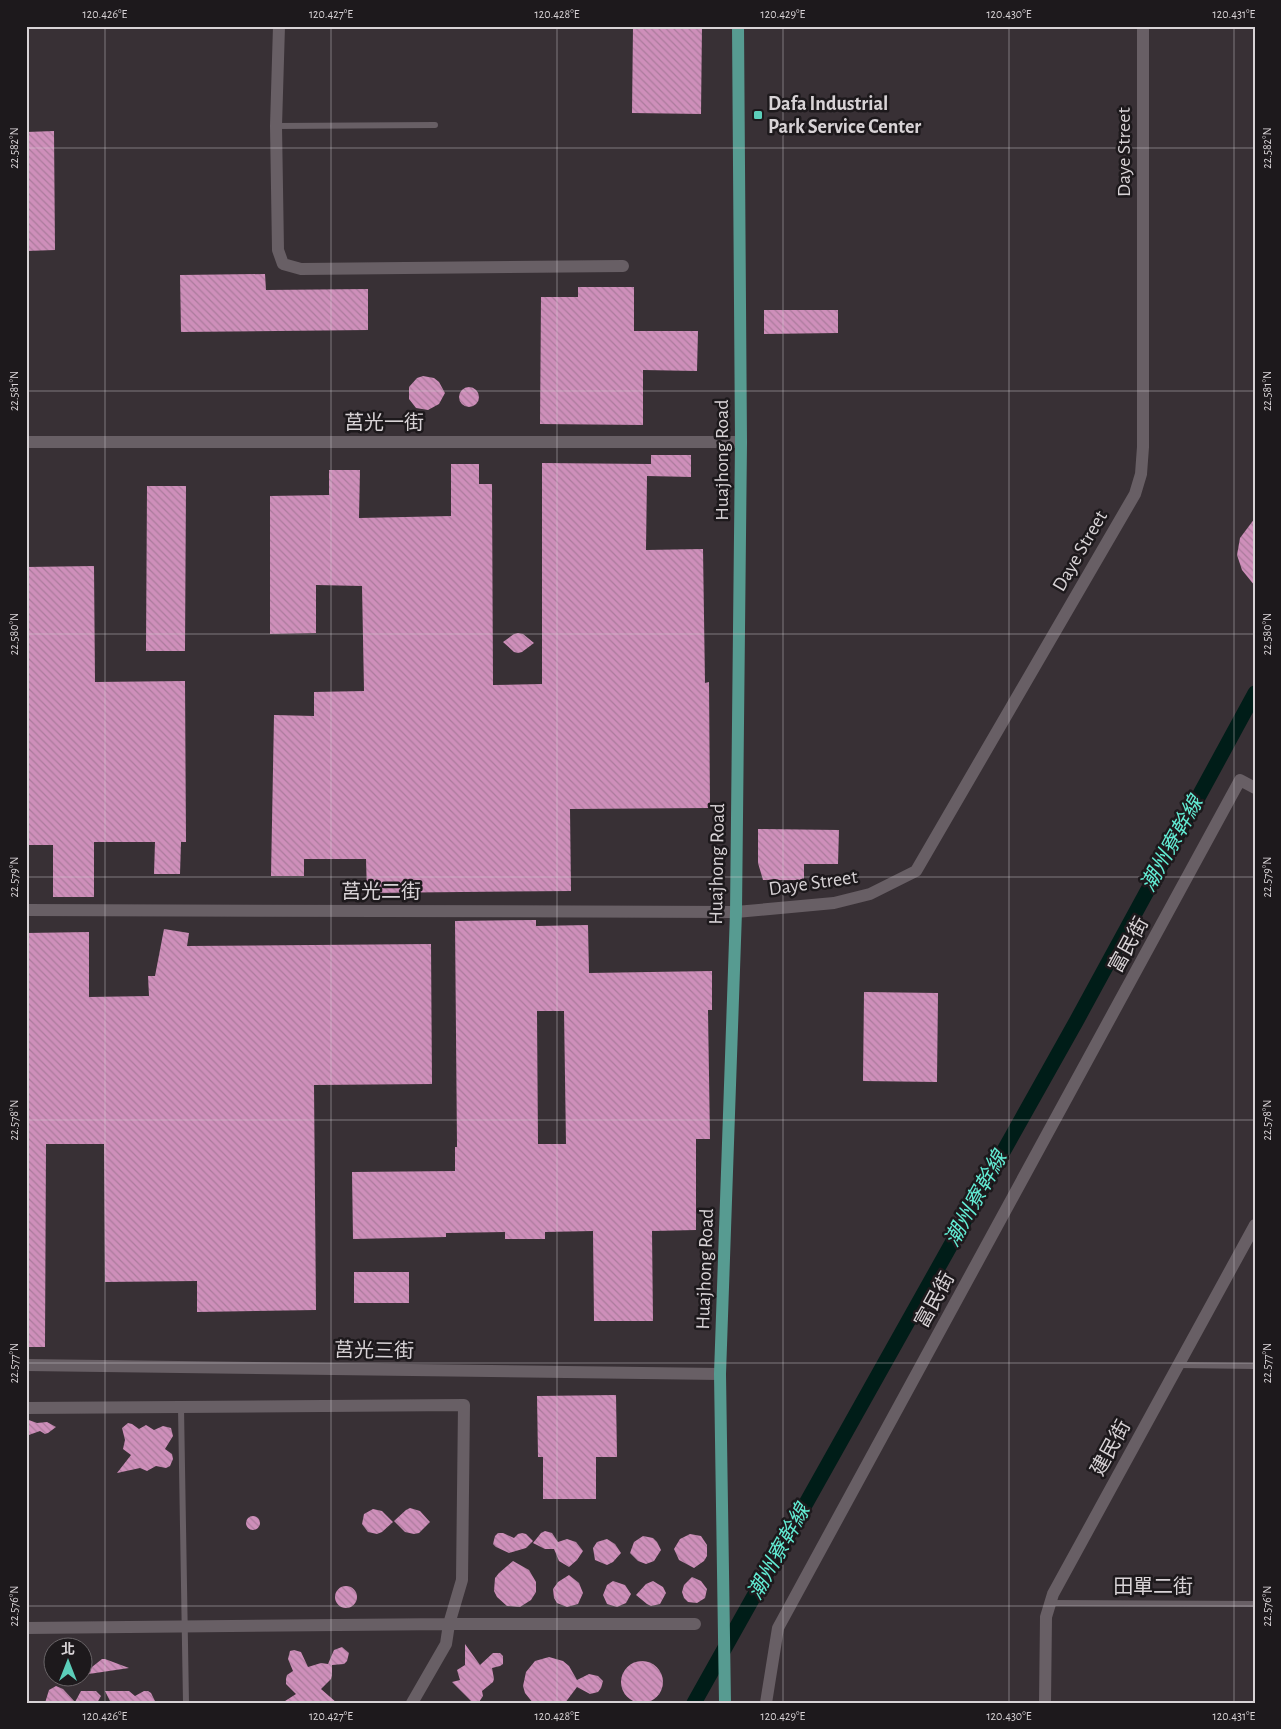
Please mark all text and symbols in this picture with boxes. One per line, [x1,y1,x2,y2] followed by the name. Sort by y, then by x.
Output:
[83,8,128,20] text: 120.426°E
[309,8,353,20] text: 120.427°E
[535,8,580,20] text: 120.428°E
[761,8,806,20] text: 120.429°E
[986,8,1032,20] text: 120.430°E
[1213,8,1256,20] text: 120.431°E
[768,94,921,137] place label: Dafa Industrial Park Service Center
[1114,107,1134,197] street label: Daye Street
[752,109,764,121] marker: Dafa Industrial Park Service Center
[8,127,20,169] text: 22.582°N
[1261,127,1273,169] text: 22.582°N
[8,371,20,411] text: 22.581°N
[1261,371,1273,411] text: 22.581°N
[712,399,732,521] street label: Huajhong Road
[344,412,424,433] street label: 莒光一街
[1049,507,1111,595] street label: Daye Street
[8,613,20,655] text: 22.580°N
[1261,613,1273,655] text: 22.580°N
[1136,791,1208,895] water label: 潮州寮幹線
[706,803,728,925] street label: Huajhong Road
[8,856,20,898] text: 22.579°N
[1261,856,1273,898] text: 22.579°N
[767,867,859,899] street label: Daye Street
[341,881,421,902] street label: 莒光二街
[1105,913,1152,976] street label: 富民街
[8,1099,20,1141] text: 22.578°N
[1261,1099,1273,1141] text: 22.578°N
[940,1146,1012,1250] water label: 潮州寮幹線
[693,1208,717,1330] street label: Huajhong Road
[911,1268,958,1331] street label: 富民街
[334,1339,414,1362] street label: 莒光三街
[8,1343,20,1383] text: 22.577°N
[1261,1343,1273,1383] text: 22.577°N
[1087,1416,1134,1479] street label: 建民街
[743,1499,815,1603] water label: 潮州寮幹線
[1113,1576,1193,1597] street label: 田單二街
[8,1585,20,1627] text: 22.576°N
[1261,1585,1273,1627] text: 22.576°N
[42,1636,92,1686] north arrow
[61,1642,75,1657] text: 北
[83,1710,128,1722] text: 120.426°E
[309,1710,353,1722] text: 120.427°E
[535,1710,580,1722] text: 120.428°E
[761,1710,806,1722] text: 120.429°E
[986,1710,1032,1722] text: 120.430°E
[1213,1710,1256,1722] text: 120.431°E

